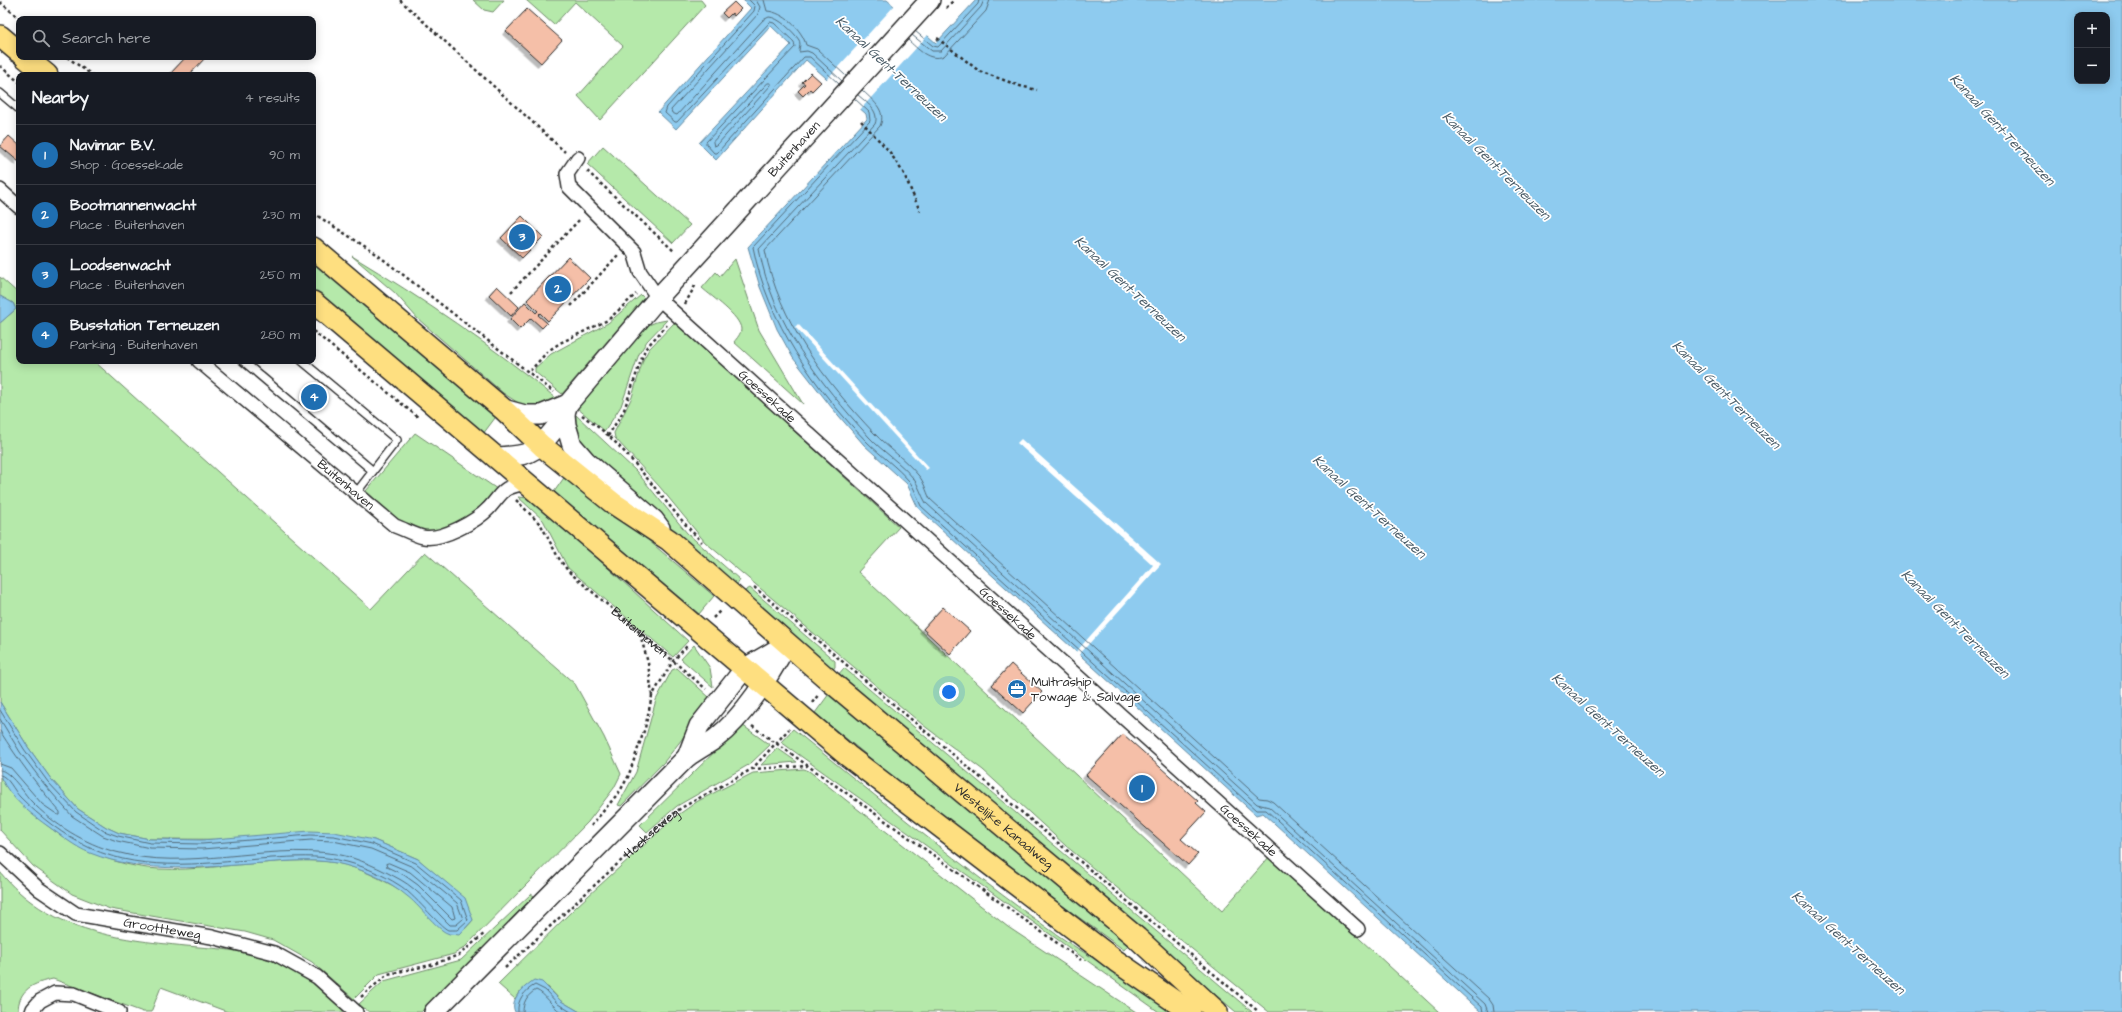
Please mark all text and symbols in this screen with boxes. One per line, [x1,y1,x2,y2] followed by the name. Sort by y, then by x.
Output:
[831,12,952,127] water label: Kanaal Gent-Terneuzen
[2074,12,2110,84] map controls
[2074,12,2110,48] button: +
[16,16,316,60] search box
[30,27,52,49] icon: search
[62,28,151,49] text: Search here
[2074,48,2110,84] button: −
[1945,70,2060,191] water label: Kanaal Gent-Terneuzen
[32,86,89,110] text: Nearby
[245,89,300,107] text: 4 results
[1437,107,1555,225] water label: Kanaal Gent-Terneuzen
[764,117,825,181] street label: Buitenhaven
[70,135,155,156] text: Navimar B.V.
[44,146,46,164] text: 1
[269,146,300,164] text: 90 m
[70,156,183,174] text: Shop · Goessekade
[70,195,196,216] text: Bootmannenwacht
[41,206,49,224] text: 2
[262,206,300,224] text: 230 m
[70,216,184,234] text: Place · Buitenhaven
[509,222,535,252] pin: 3
[1070,232,1191,347] water label: Kanaal Gent-Terneuzen
[70,255,171,276] text: Loodsenwacht
[42,266,48,284] text: 3
[260,266,300,284] text: 250 m
[545,274,571,304] pin: 2
[70,276,184,294] text: Place · Buitenhaven
[70,315,219,336] text: Busstation Terneuzen
[41,326,49,344] text: 4
[261,326,300,344] text: 280 m
[70,336,197,354] text: Parking · Buitenhaven
[1667,336,1785,454] water label: Kanaal Gent-Terneuzen
[734,366,800,427] street label: Goessekade
[301,382,327,412] pin: 4
[1308,451,1431,564] water label: Kanaal Gent-Terneuzen
[313,455,379,514] street label: Buitenhaven
[1896,565,2014,683] water label: Kanaal Gent-Terneuzen
[975,583,1041,644] street label: Goessekade
[607,603,672,662] street label: Buitenhaven
[1547,669,1670,782] water label: Kanaal Gent-Terneuzen
[1031,673,1141,707] place label: Multraship Towage & Salvage
[1006,678,1028,700] office icon: Multraship Towage & Salvage
[939,682,959,702] your location
[1129,773,1155,803] pin: 1
[949,779,1057,874] street label: Westelijke Kanaalweg
[1216,800,1281,861] street label: Goessekade
[620,804,684,863] street label: Hoekseweg
[1787,887,1910,1000] water label: Kanaal Gent-Terneuzen
[122,913,202,945] street label: Groottteweg

